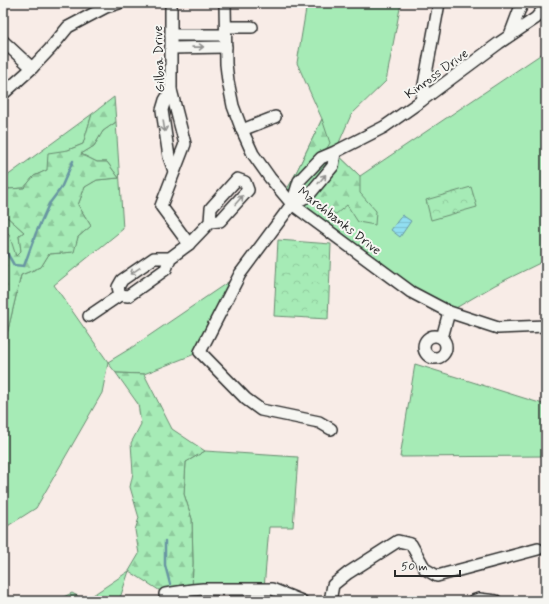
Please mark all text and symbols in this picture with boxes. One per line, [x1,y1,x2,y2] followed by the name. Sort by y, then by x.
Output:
[150,25,169,93] street label: Gilboa Drive
[191,44,204,51] one-way arrow
[402,45,472,103] street label: Kinross Drive
[160,119,168,132] one-way arrow
[317,174,326,185] one-way arrow
[294,183,384,259] street label: Marchbanks Drive
[234,195,243,205] one-way arrow
[130,267,141,275] one-way arrow
[395,552,460,578] scale bar
[401,559,428,575] text: 50 m

